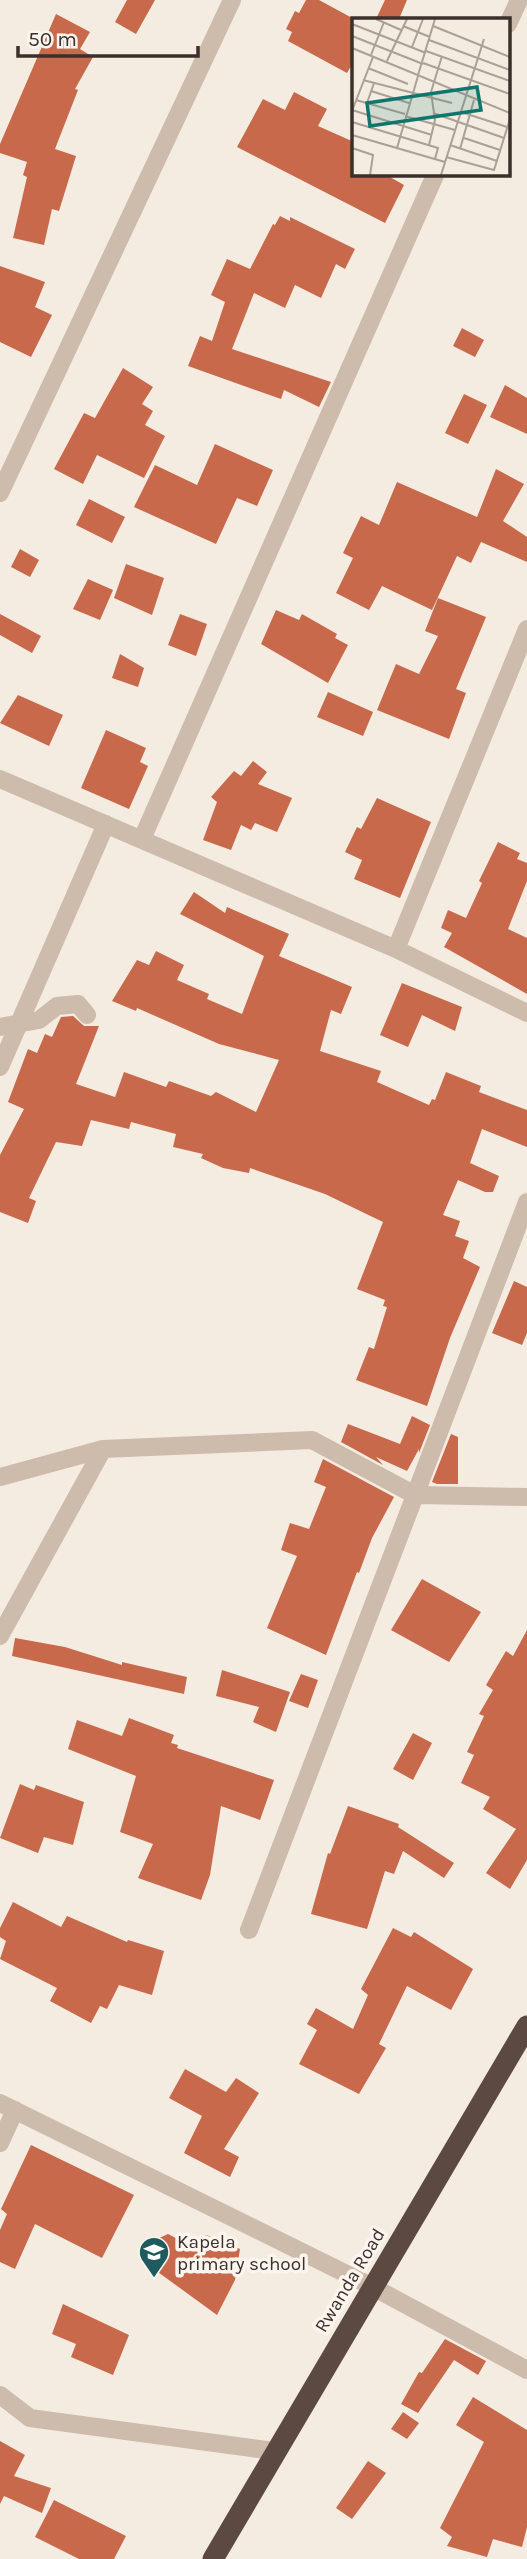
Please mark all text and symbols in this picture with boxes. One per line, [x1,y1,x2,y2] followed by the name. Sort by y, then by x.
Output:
[18,14,198,58] scale bar
[352,18,510,175] inset map
[28,27,77,51] text: 50 m
[310,2225,389,2336] street label: Rwanda Road
[177,2231,306,2275] place label: Kapela primary school
[137,2235,171,2279] school or university icon: Kapela primary school

